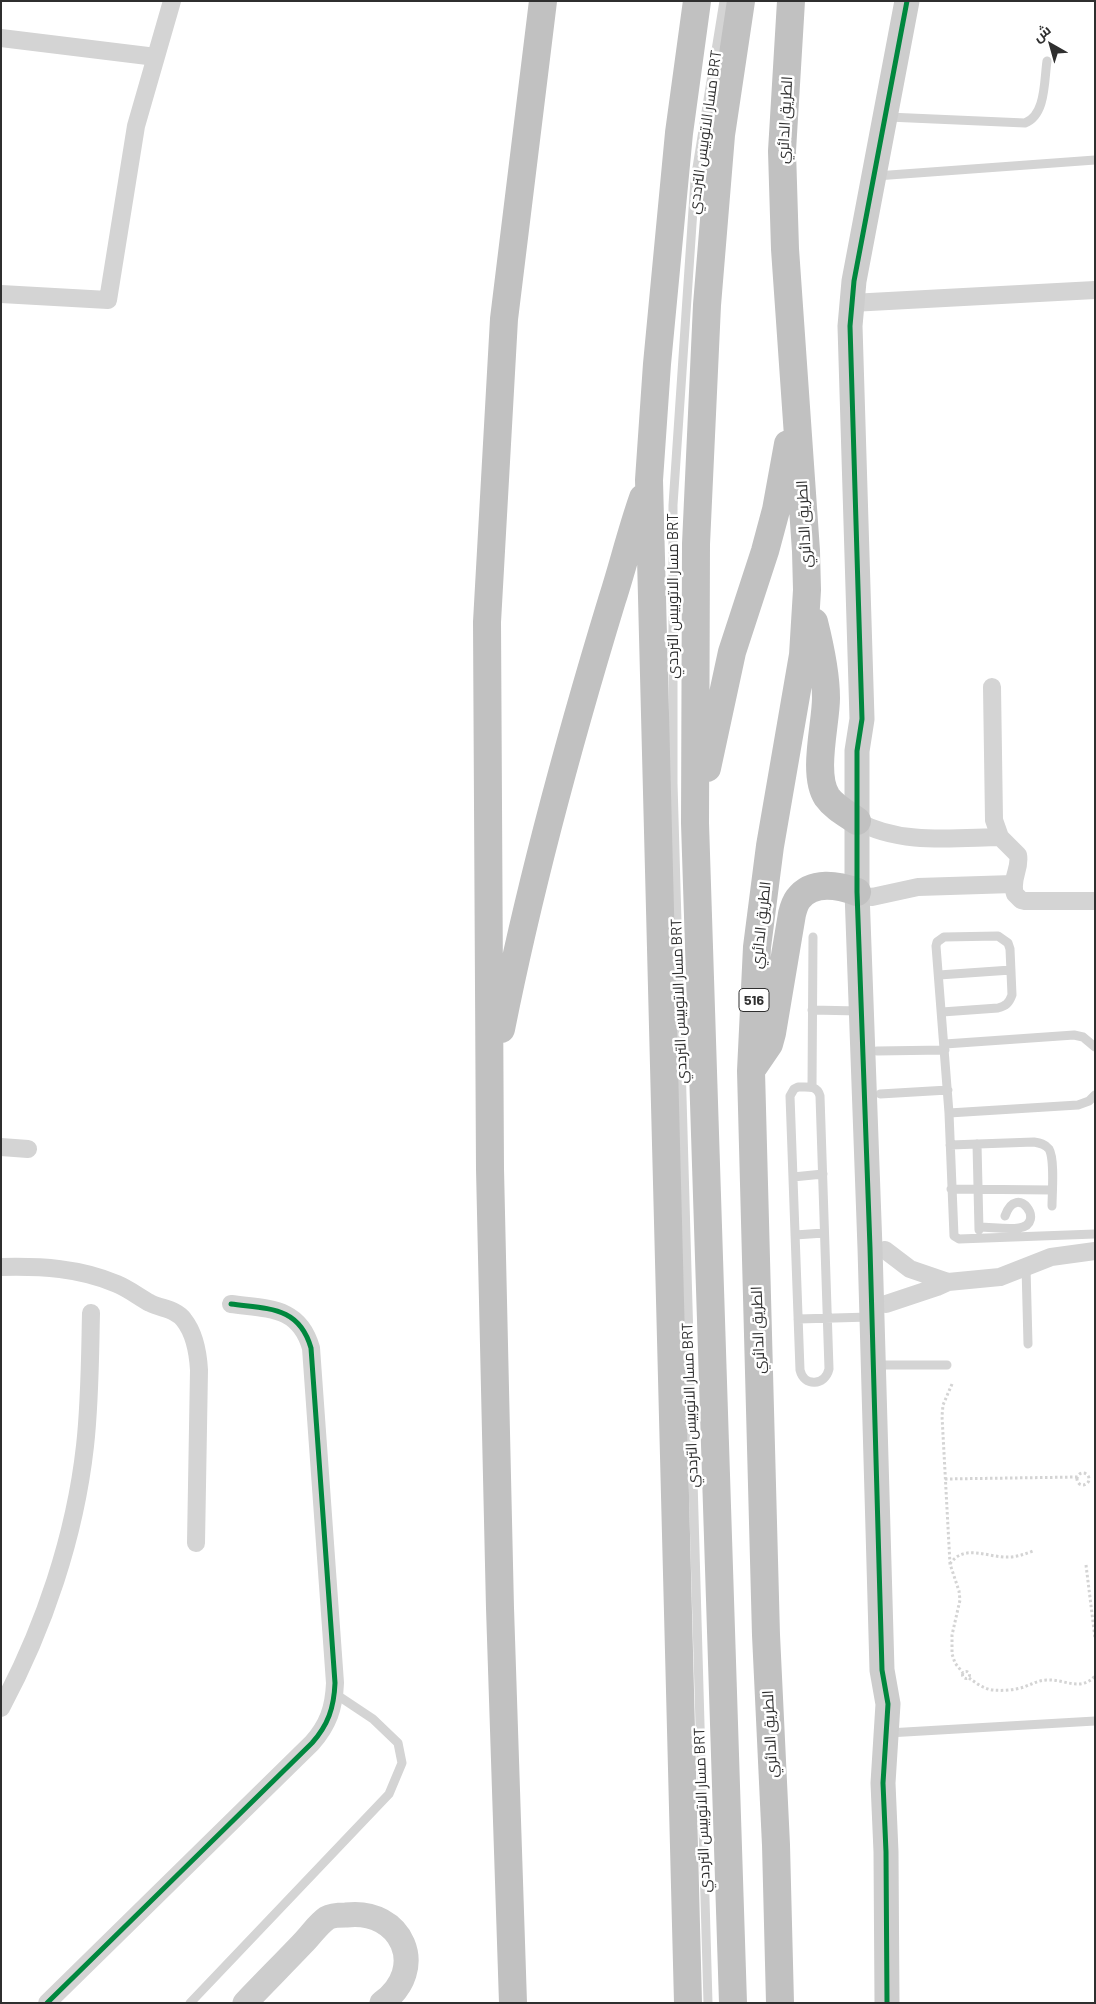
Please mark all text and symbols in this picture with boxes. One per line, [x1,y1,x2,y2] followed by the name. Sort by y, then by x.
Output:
[1026,20,1076,70] north arrow
[1029,21,1054,45] text: ش
[685,49,725,215] street label: مسار الاتوبيس الترددي BRT
[774,76,796,164] street label: الطريق الدائري
[793,480,815,568] street label: الطريق الدائري
[664,513,682,679] street label: مسار الاتوبيس الترددي BRT
[747,880,775,970] street label: الطريق الدائري
[667,918,691,1084] street label: مسار الاتوبيس الترددي BRT
[739,988,769,1012] road number: 516
[747,1286,769,1374] street label: الطريق الدائري
[678,1322,702,1488] street label: مسار الاتوبيس الترددي BRT
[759,1690,781,1778] street label: الطريق الدائري
[690,1727,714,1893] street label: مسار الاتوبيس الترددي BRT

